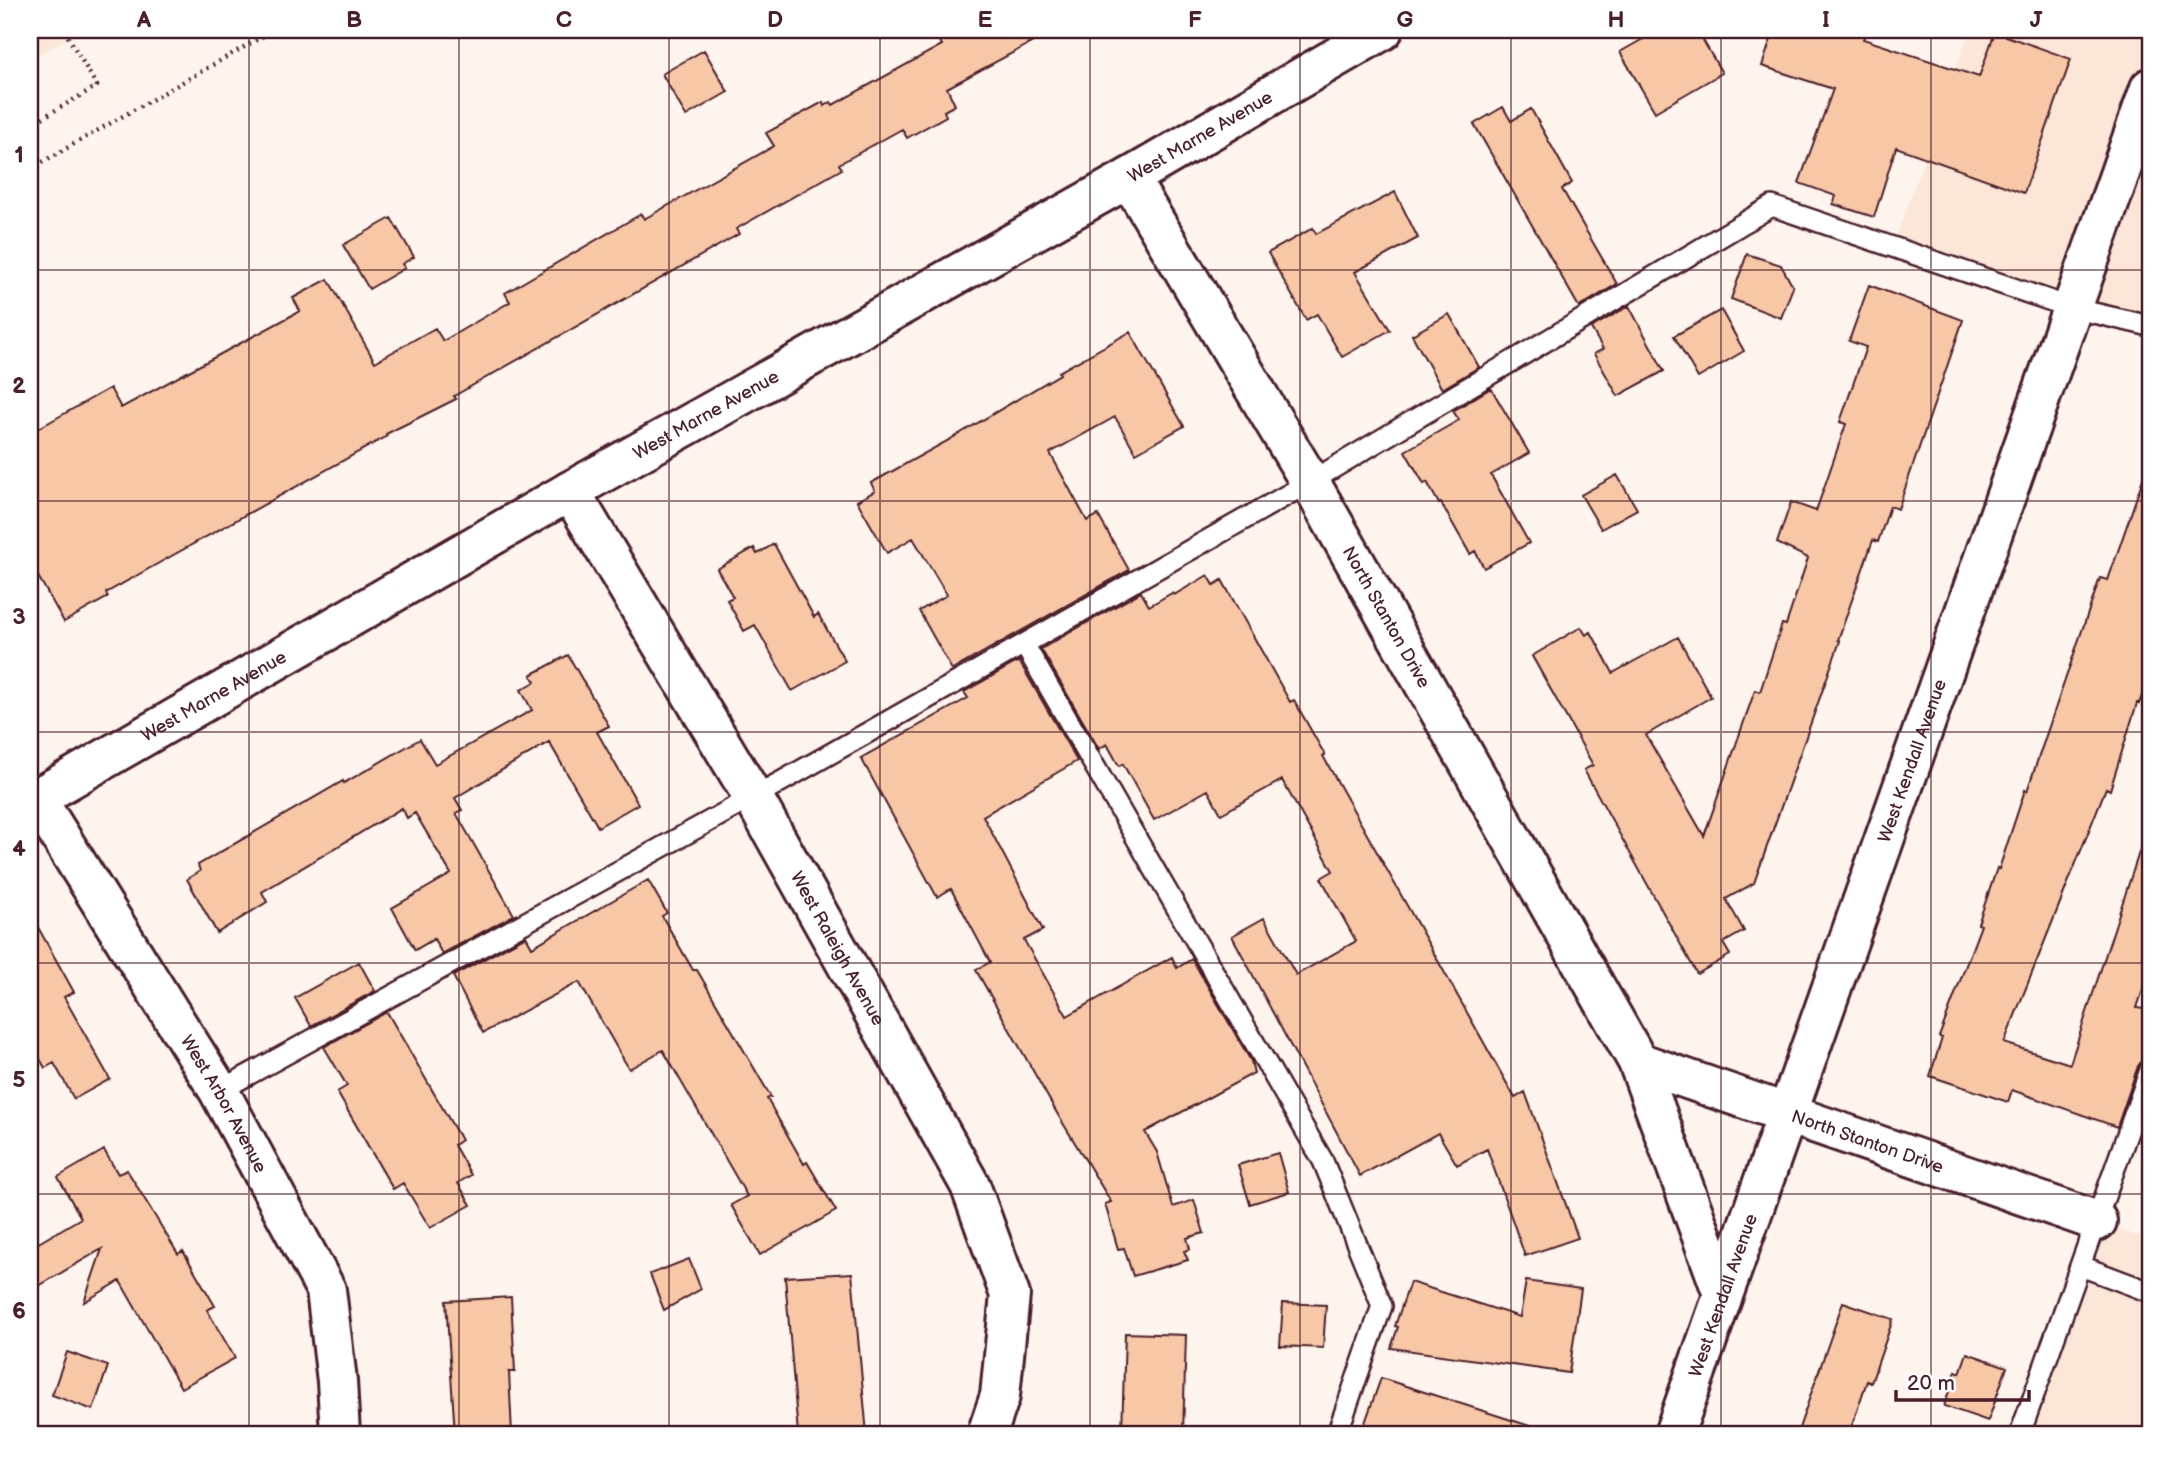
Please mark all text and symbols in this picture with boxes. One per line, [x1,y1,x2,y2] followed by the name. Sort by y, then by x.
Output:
[136,6,152,34] text: A
[346,6,362,34] text: B
[556,6,572,34] text: C
[767,6,783,34] text: D
[978,6,993,34] text: E
[1188,6,1202,34] text: F
[1397,6,1414,34] text: G
[1607,6,1625,34] text: H
[1822,6,1830,34] text: I
[2030,6,2043,34] text: J
[1124,87,1277,187] street label: West Marne Avenue
[14,141,24,169] text: 1
[630,366,783,464] street label: West Marne Avenue
[12,372,26,400] text: 2
[1338,543,1434,692] street label: North Stanton Drive
[12,603,26,631] text: 3
[138,646,290,747] street label: West Marne Avenue
[1874,676,1951,845] street label: West Kendall Avenue
[12,835,26,863] text: 4
[786,868,889,1029] street label: West Raleigh Avenue
[176,1031,271,1177] street label: West Arbor Avenue
[12,1066,26,1094] text: 5
[1789,1106,1946,1178] street label: North Stanton Drive
[1685,1211,1762,1380] street label: West Kendall Avenue
[12,1297,26,1325] text: 6
[1896,1359,2030,1403] scale bar
[1907,1371,1955,1396] text: 20 m

